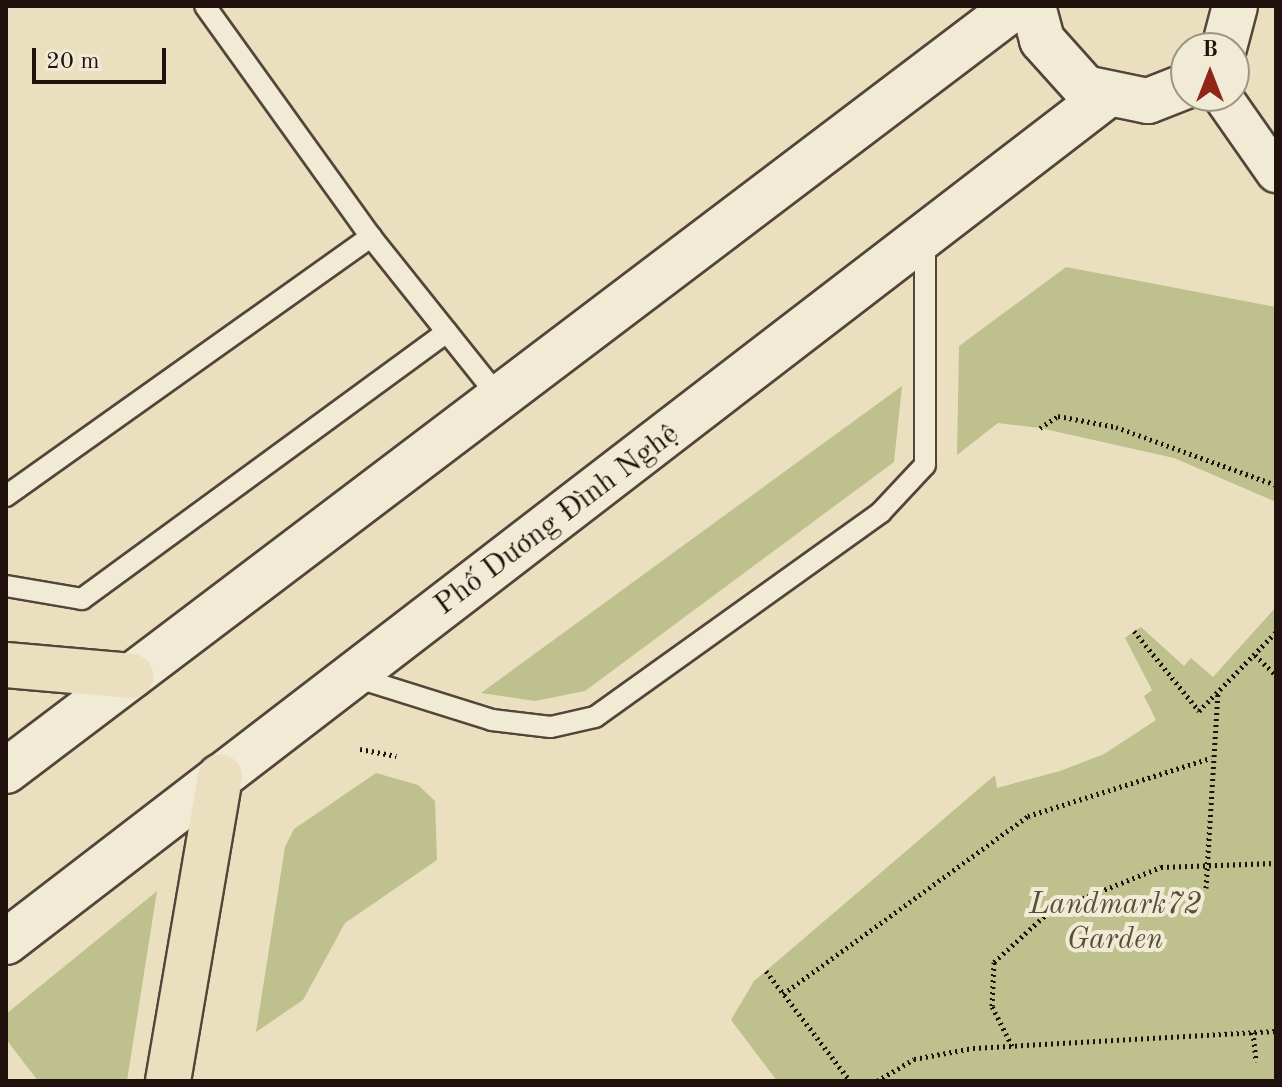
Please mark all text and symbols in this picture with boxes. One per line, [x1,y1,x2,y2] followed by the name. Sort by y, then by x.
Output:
[36,32,170,82] scale bar
[1170,32,1250,112] north arrow
[1202,39,1218,61] text: B
[46,50,100,74] text: 20 m
[428,416,686,624] street label: Phố Dương Đình Nghệ
[1029,887,1201,958] park label: Landmark72 Garden

